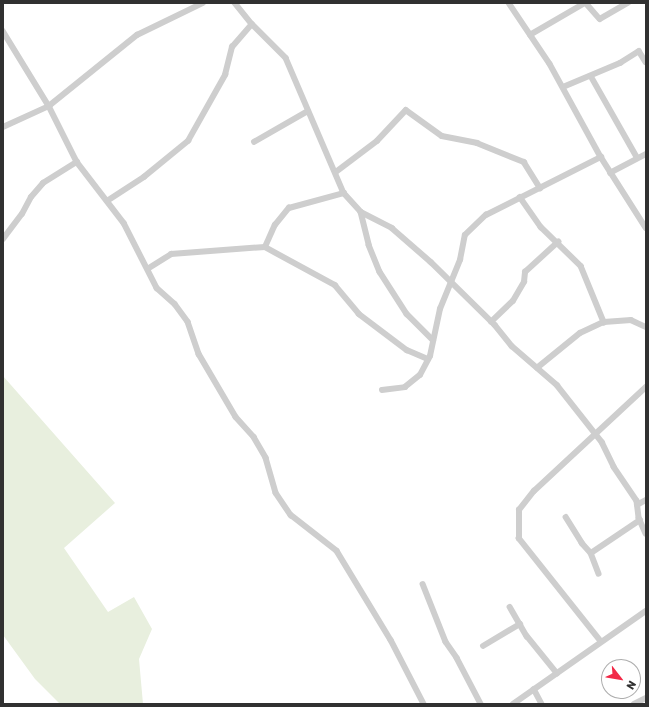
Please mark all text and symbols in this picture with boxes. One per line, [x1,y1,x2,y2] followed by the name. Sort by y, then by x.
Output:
[601,659,641,699] north arrow
[623,678,638,692] text: N

